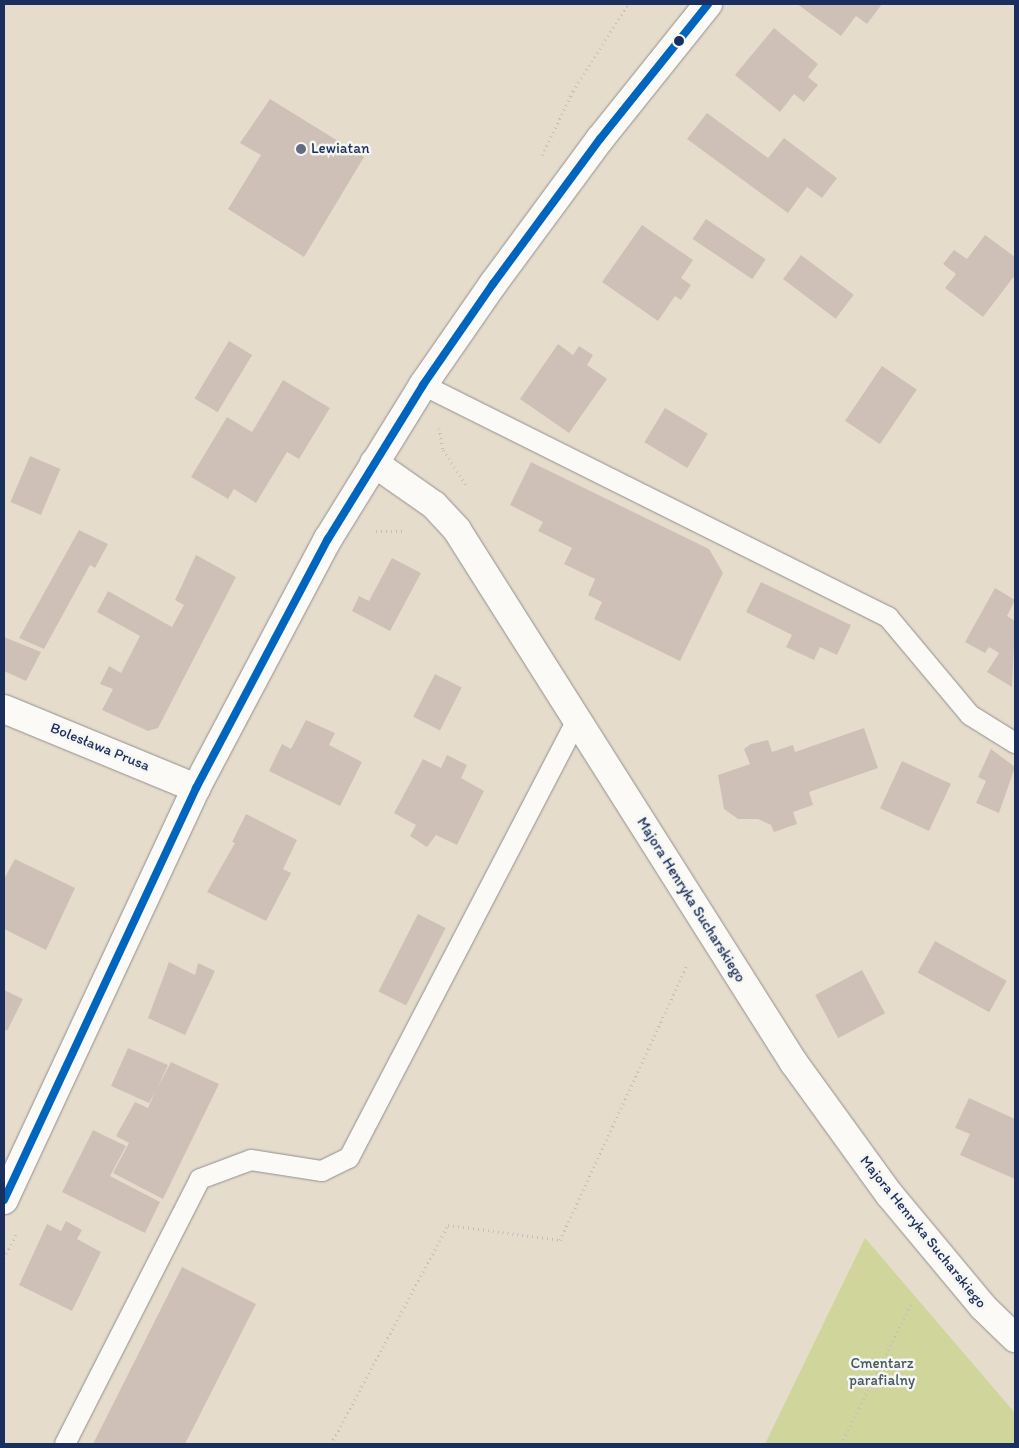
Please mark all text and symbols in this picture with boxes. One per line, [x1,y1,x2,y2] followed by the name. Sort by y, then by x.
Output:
[674,36,684,46] unlabelled marker
[311,140,369,158] place label: Lewiatan
[295,143,307,155] marker: Lewiatan
[48,719,152,775] street label: Bolesława Prusa
[633,815,749,985] street label: Majora Henryka Sucharskiego
[856,1152,990,1312] street label: Majora Henryka Sucharskiego
[849,1354,915,1389] park label: Cmentarz parafialny

